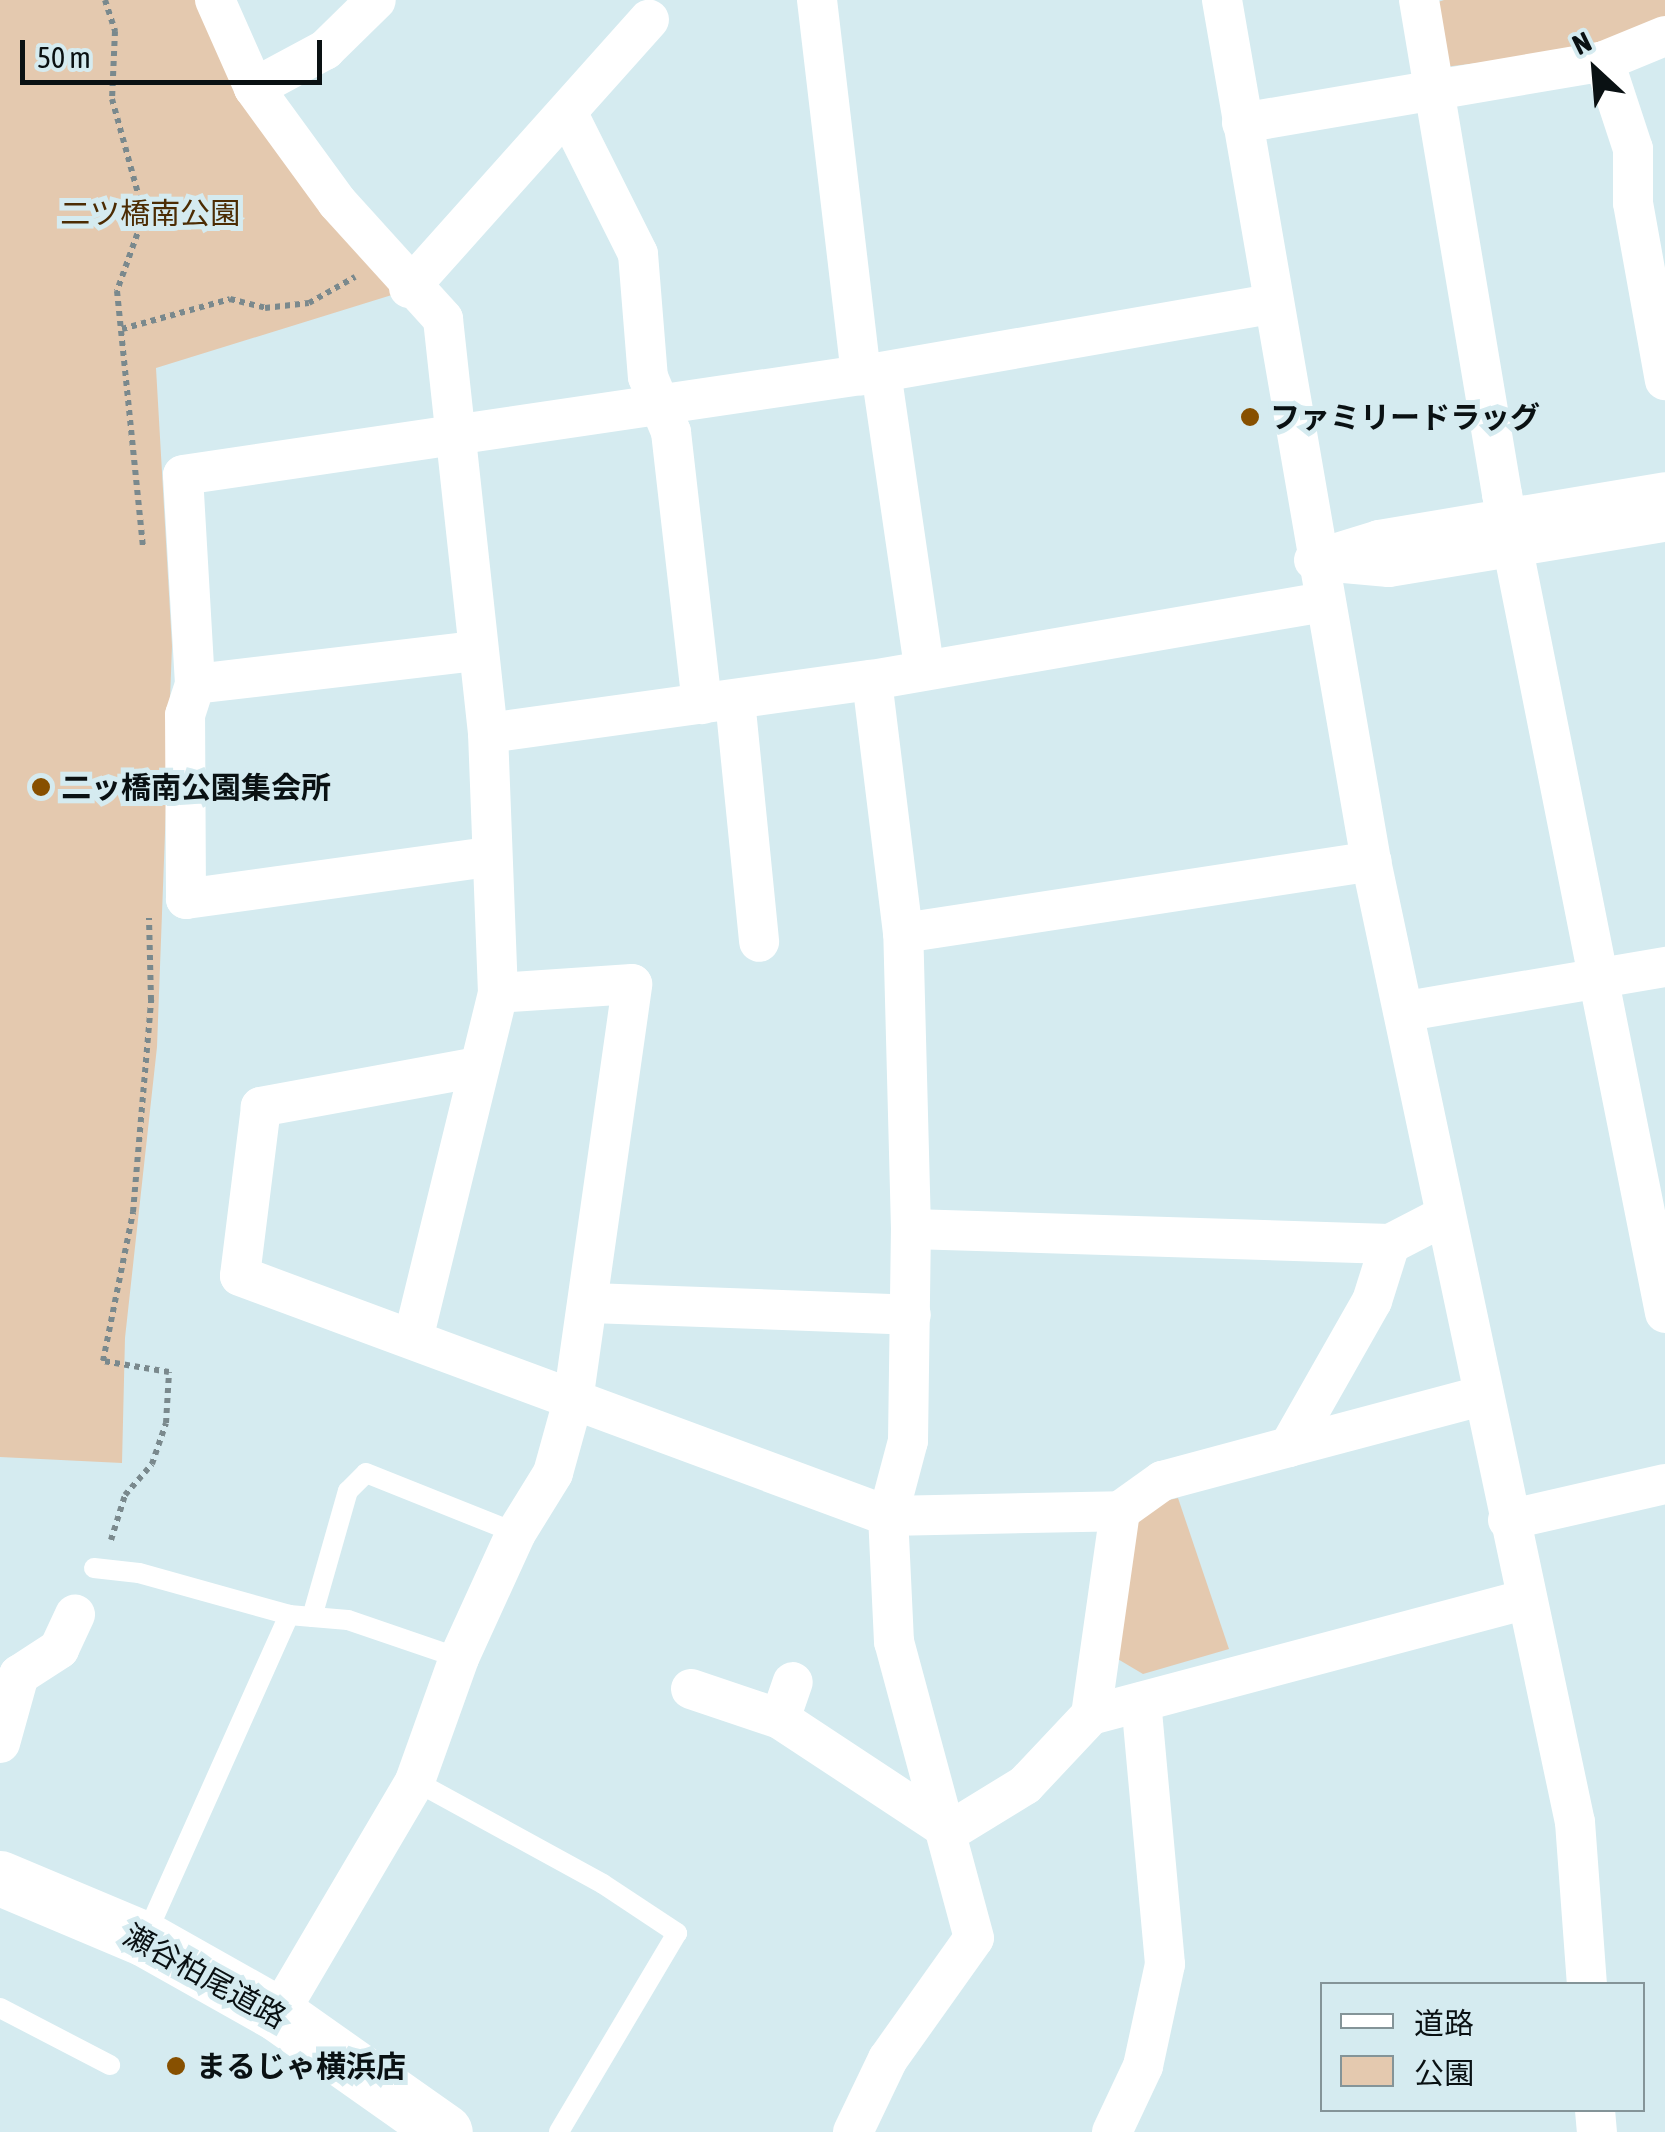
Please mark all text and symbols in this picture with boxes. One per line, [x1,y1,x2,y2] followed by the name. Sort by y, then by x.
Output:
[25,20,328,82] scale bar
[1545,20,1645,120] north arrow
[1567,25,1596,61] text: N
[37,40,91,74] text: 50 m
[60,195,240,231] park label: 二ツ橋南公園
[1270,399,1540,435] place label: ファミリードラッグ
[1239,406,1261,428] marker: ファミリードラッグ
[61,769,331,805] place label: 二ッ橋南公園集会所
[30,776,52,798] marker: 二ッ橋南公園集会所
[118,1917,292,2035] street label: 瀬谷柏尾道路
[1320,1982,1645,2112] legend
[1414,2006,1474,2040] text: 道路
[196,2048,406,2084] place label: まるじゃ横浜店
[165,2055,187,2077] marker: まるじゃ横浜店
[1414,2056,1474,2090] text: 公園

